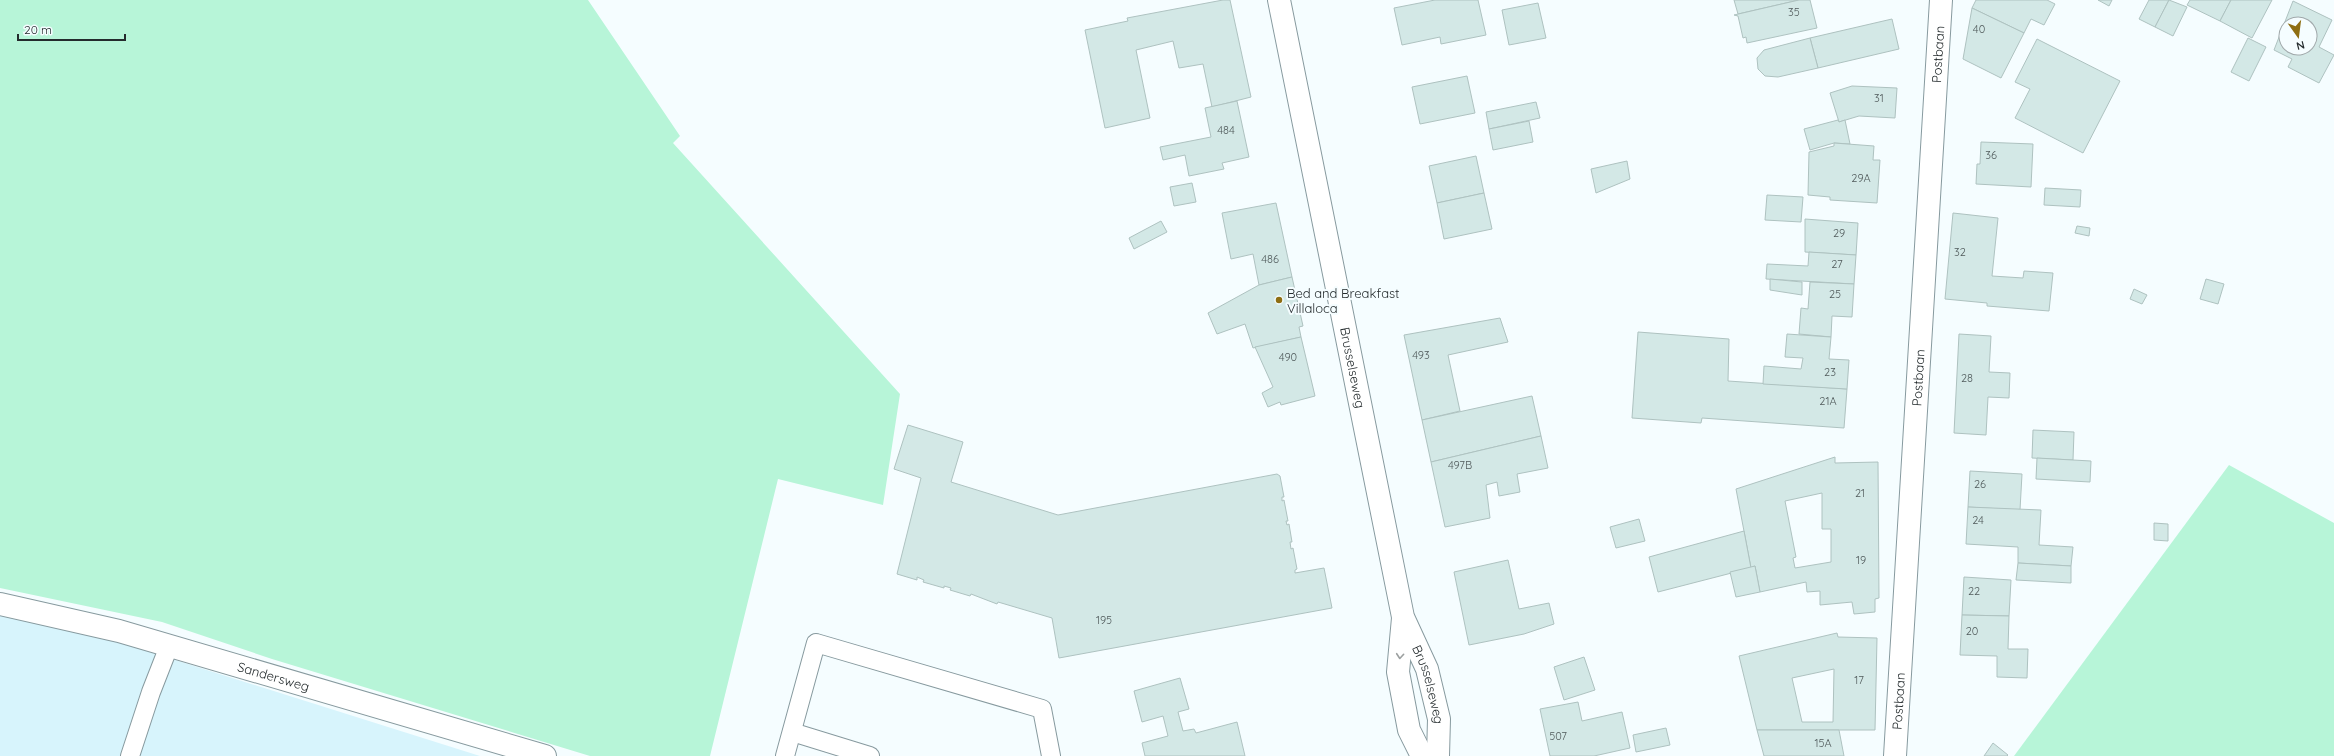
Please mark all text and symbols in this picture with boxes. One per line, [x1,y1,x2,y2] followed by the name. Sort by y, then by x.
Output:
[1788,5,1800,19] house number: 35
[18,16,125,42] scale bar
[2278,16,2318,56] north arrow
[24,22,52,37] text: 20 m
[1973,22,1985,36] house number: 40
[1928,25,1947,83] street label: Postbaan
[2295,38,2306,53] text: N
[1874,91,1884,105] house number: 31
[1217,123,1235,137] house number: 484
[1985,148,1997,162] house number: 36
[1851,171,1871,185] house number: 29A
[1833,226,1845,240] house number: 29
[1954,245,1966,259] house number: 32
[1261,252,1279,266] house number: 486
[1831,257,1843,271] house number: 27
[1287,285,1400,316] place label: Bed and Breakfast Villaloca
[1829,287,1841,301] house number: 25
[1274,295,1284,305] marker: Bed and Breakfast Villaloca
[1337,326,1369,409] street label: Brusselseweg
[1412,348,1430,362] house number: 493
[1908,349,1928,407] street label: Postbaan
[1279,350,1297,364] house number: 490
[1824,365,1836,379] house number: 23
[1961,371,1973,385] house number: 28
[1819,394,1837,408] house number: 21A
[1448,458,1472,472] house number: 497B
[1974,477,1986,491] house number: 26
[1855,486,1865,500] house number: 21
[1972,513,1984,527] house number: 24
[1856,553,1866,567] house number: 19
[1968,584,1980,598] house number: 22
[1096,613,1112,627] house number: 195
[1966,624,1978,638] house number: 20
[1409,642,1447,724] street label: Brusselseweg
[1395,653,1404,659] one-way arrow
[236,658,311,694] street label: Sandersweg
[1889,672,1908,730] street label: Postbaan
[1854,673,1864,687] house number: 17
[1549,729,1567,743] house number: 507
[1814,736,1832,750] house number: 15A

